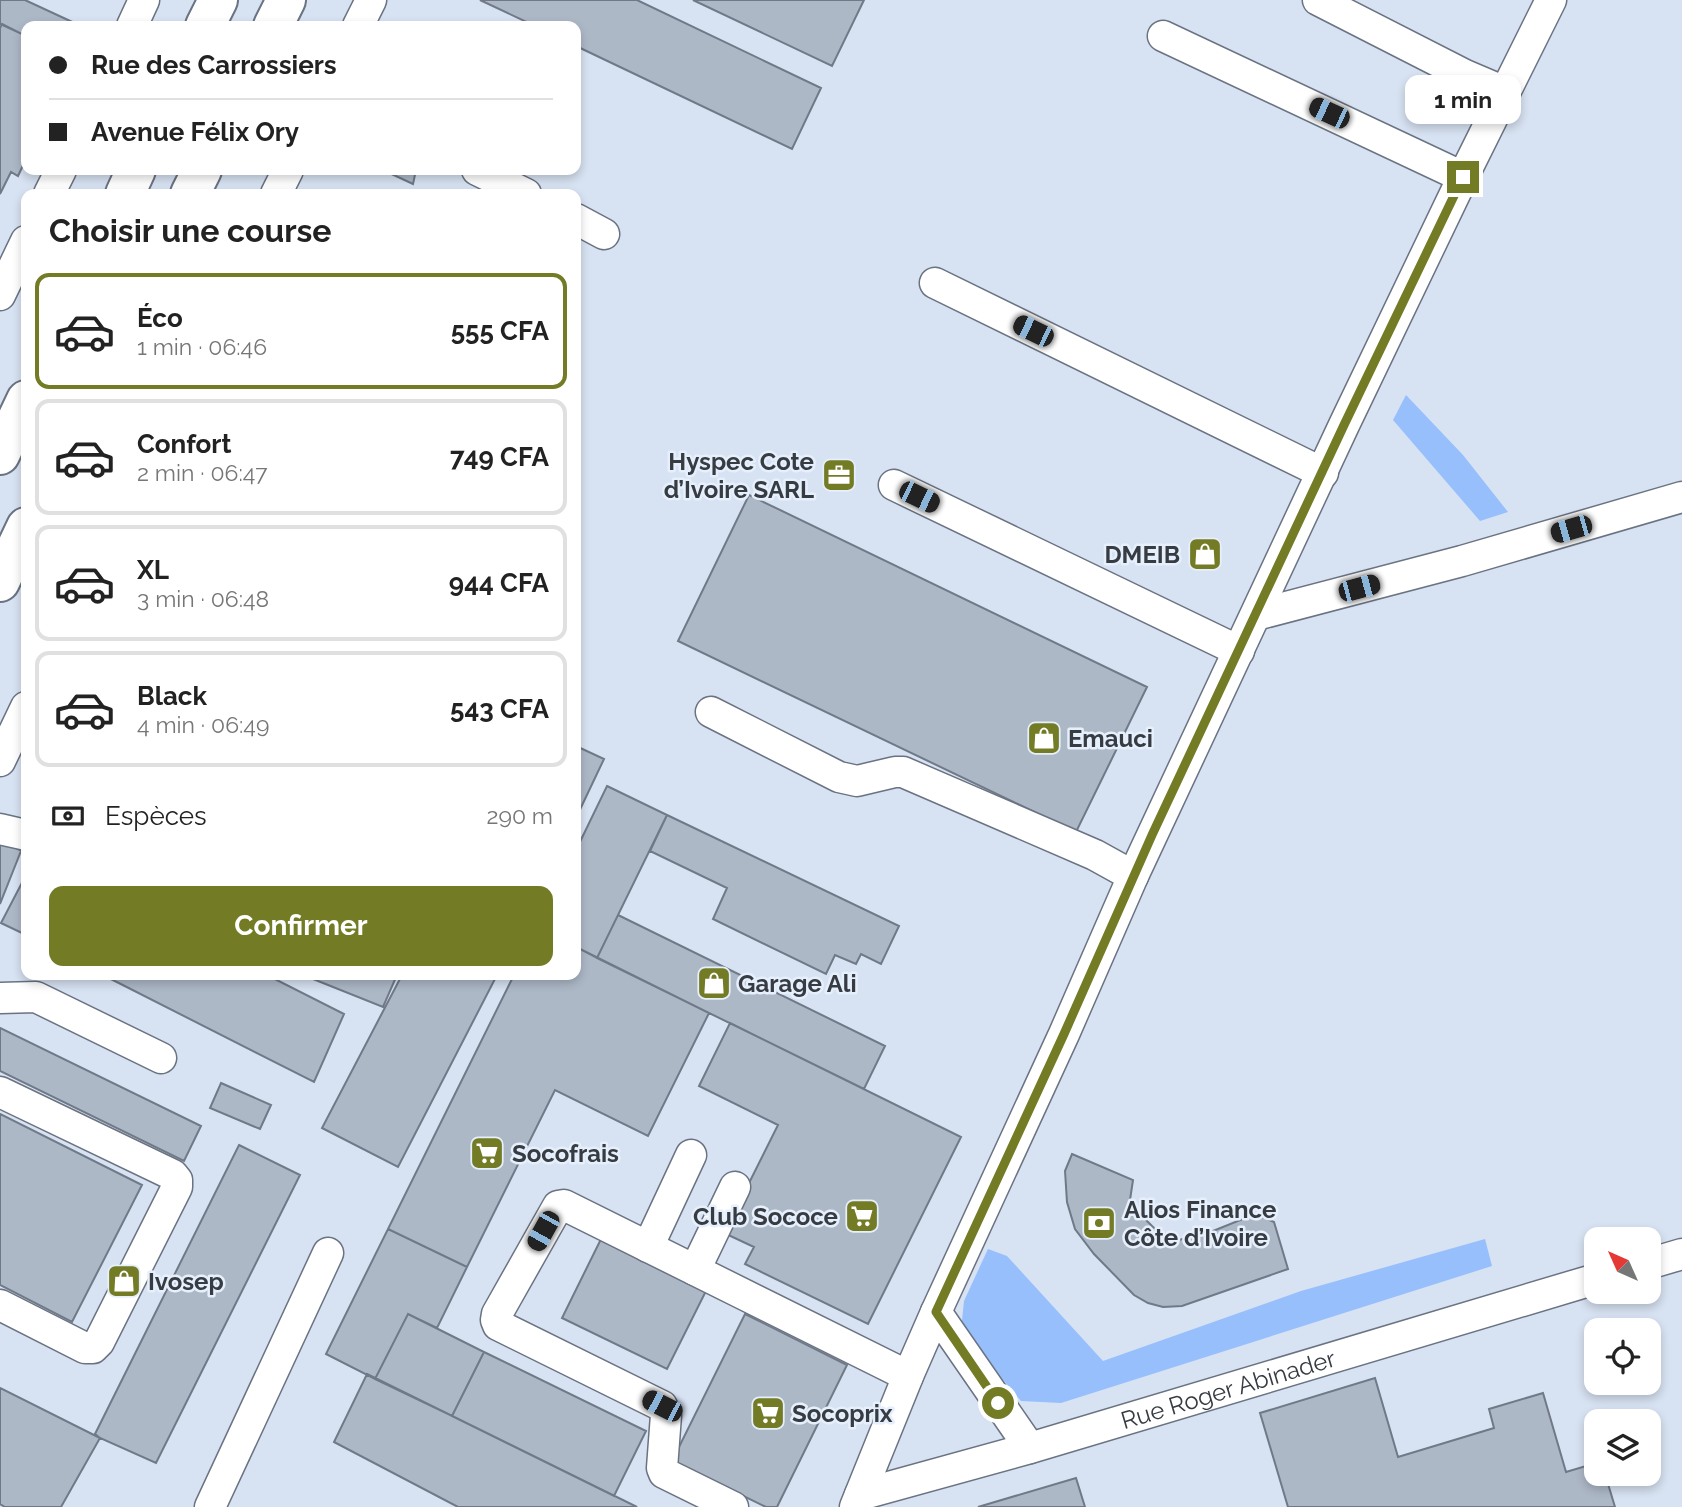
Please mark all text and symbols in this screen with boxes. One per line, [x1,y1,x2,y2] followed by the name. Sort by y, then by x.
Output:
[91,50,337,80] text: Rue des Carrossiers
[1405,76,1521,124] callout: 1 min
[1434,86,1492,113] text: 1 min
[1306,95,1353,131] car
[91,117,299,147] text: Avenue Félix Ory
[1447,161,1479,193] route end
[49,212,332,249] text: Choisir une course
[53,300,116,363] icon: car
[137,303,183,333] text: Éco
[1010,312,1057,350] car
[451,316,549,346] text: 555 CFA
[137,333,267,360] text: 1 min · 06:46
[53,426,116,489] icon: car
[137,429,231,459] text: Confort
[450,442,549,472] text: 749 CFA
[664,447,814,504] place label: Hyspec Cote d’Ivoire SARL
[820,456,858,494] office icon: Hyspec Cote d’Ivoire SARL
[137,459,268,486] text: 2 min · 06:47
[896,478,943,516] car
[1548,513,1595,545] car
[1186,535,1224,573] shop icon: DMEIB
[1104,540,1180,569] place label: DMEIB
[53,552,116,615] icon: car
[137,555,169,585] text: XL
[449,568,549,598] text: 944 CFA
[1336,572,1383,604] car
[137,585,269,612] text: 3 min · 06:48
[53,678,116,741] icon: car
[137,681,207,711] text: Black
[450,694,549,724] text: 543 CFA
[137,711,269,738] text: 4 min · 06:49
[1025,719,1063,757] shop icon: Emauci
[1068,724,1153,753] place label: Emauci
[49,797,87,835] icon: cash
[105,801,207,831] text: Espèces
[486,802,553,829] text: 290 m
[49,886,553,966] button: Confirmer
[695,964,733,1002] shop icon: Garage Ali
[738,969,857,998] place label: Garage Ali
[468,1134,506,1172] supermarket icon: Socofrais
[512,1139,619,1168] place label: Socofrais
[1124,1195,1276,1252] place label: Alios Finance Côte d’Ivoire
[843,1197,881,1235] supermarket icon: Club Sococe
[693,1202,838,1231] place label: Club Sococe
[1080,1204,1118,1242] bank icon: Alios Finance Côte d’Ivoire
[524,1208,563,1254] car
[1584,1227,1661,1304] north arrow
[1584,1227,1661,1486] map controls
[105,1262,143,1300] shop icon: Ivosep
[148,1267,224,1296] place label: Ivosep
[1584,1318,1661,1395] button: locate
[1117,1343,1339,1435] street label: Rue Roger Abinader
[639,1387,686,1425] car
[982,1387,1014,1419] route start
[749,1394,787,1432] supermarket icon: Socoprix
[792,1399,893,1428] place label: Socoprix
[1584,1409,1661,1486] button: layers

